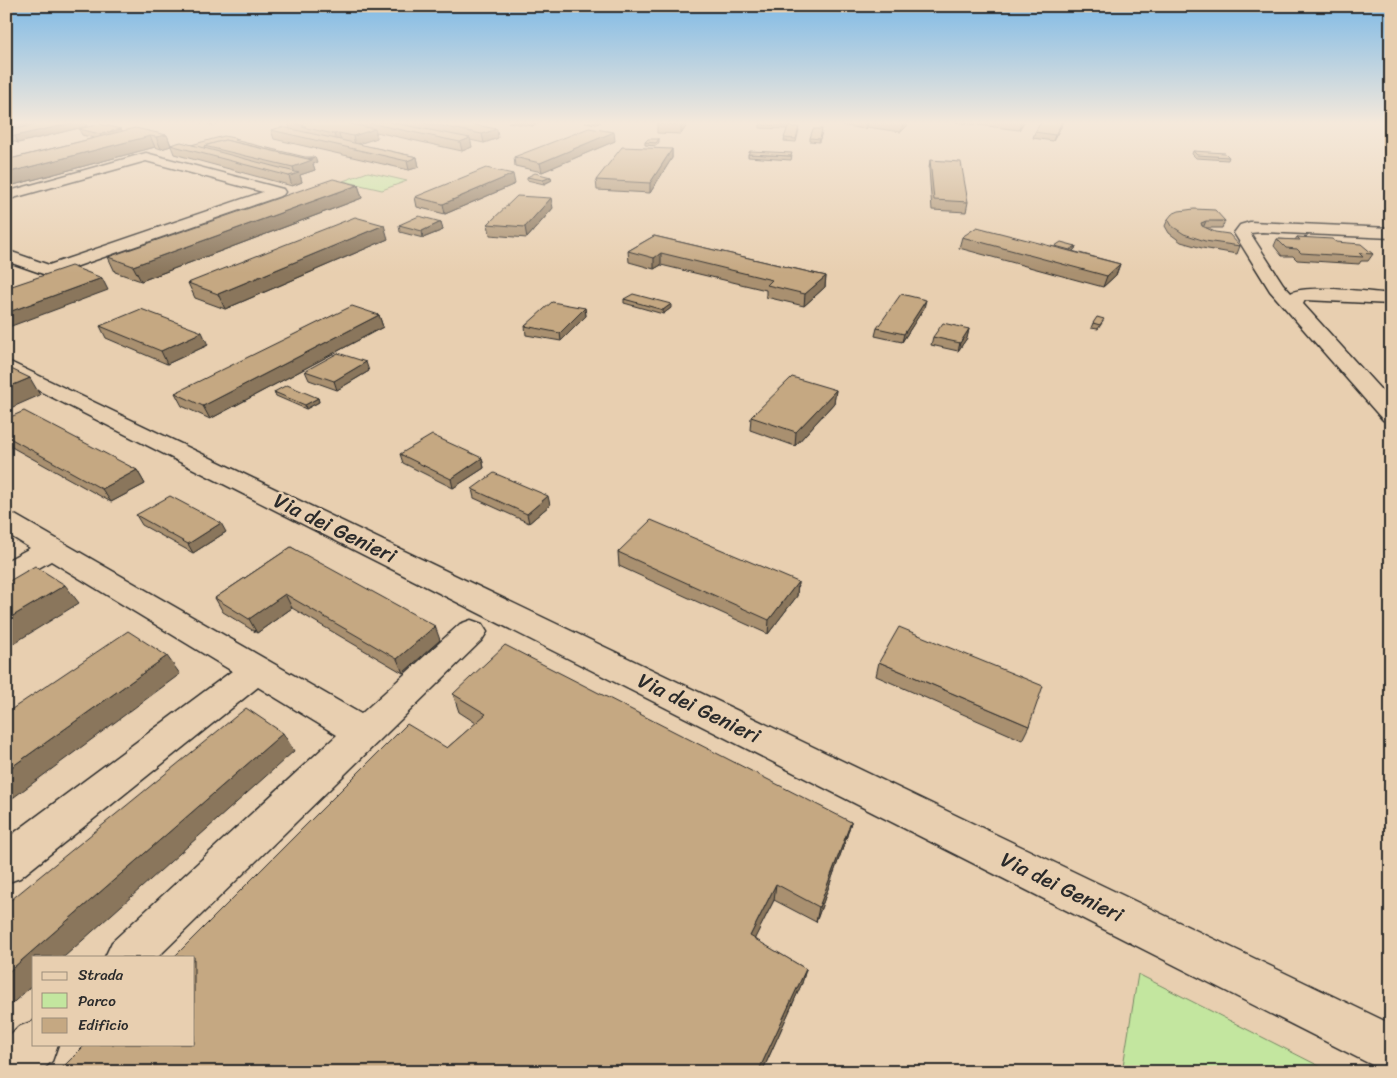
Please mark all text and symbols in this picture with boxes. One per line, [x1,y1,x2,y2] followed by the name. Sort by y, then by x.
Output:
[267,482,404,575] street label: Via dei Genieri
[631,662,768,755] street label: Via dei Genieri
[994,841,1131,934] street label: Via dei Genieri
[32,956,195,1046] legend
[78,962,124,988] text: Strada
[78,988,116,1014] text: Parco
[78,1012,129,1038] text: Edificio

